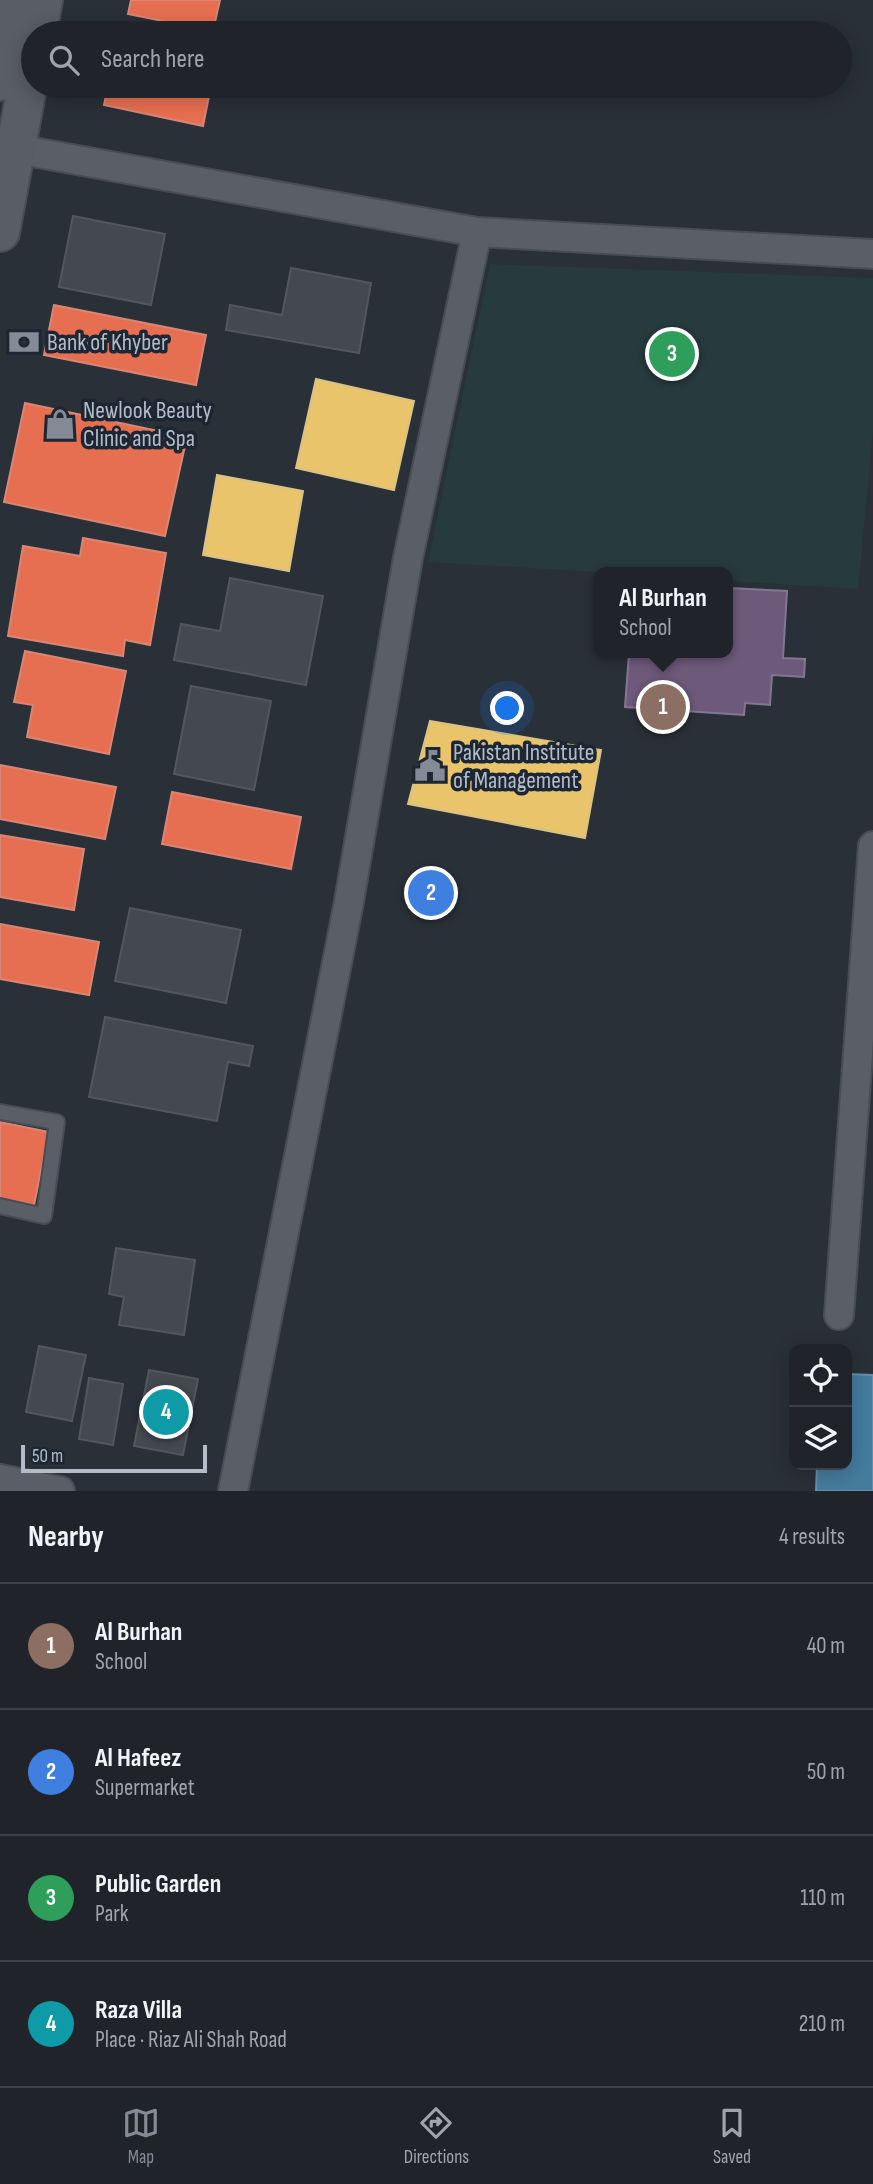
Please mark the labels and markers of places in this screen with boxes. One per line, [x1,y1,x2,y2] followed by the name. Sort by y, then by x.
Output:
[7,325,41,359] bank icon: Bank of Khyber
[47,328,168,357] place label: Bank of Khyber
[649,328,695,380] pin: 3
[83,396,212,453] place label: Newlook Beauty Clinic and Spa
[43,407,77,441] shop icon: Newlook Beauty Clinic and Spa
[640,681,686,733] pin: 1
[453,738,594,795] place label: Pakistan Institute of Management
[413,749,447,783] public building icon: Pakistan Institute of Management
[408,867,454,919] pin: 2
[143,1386,189,1438] pin: 4

